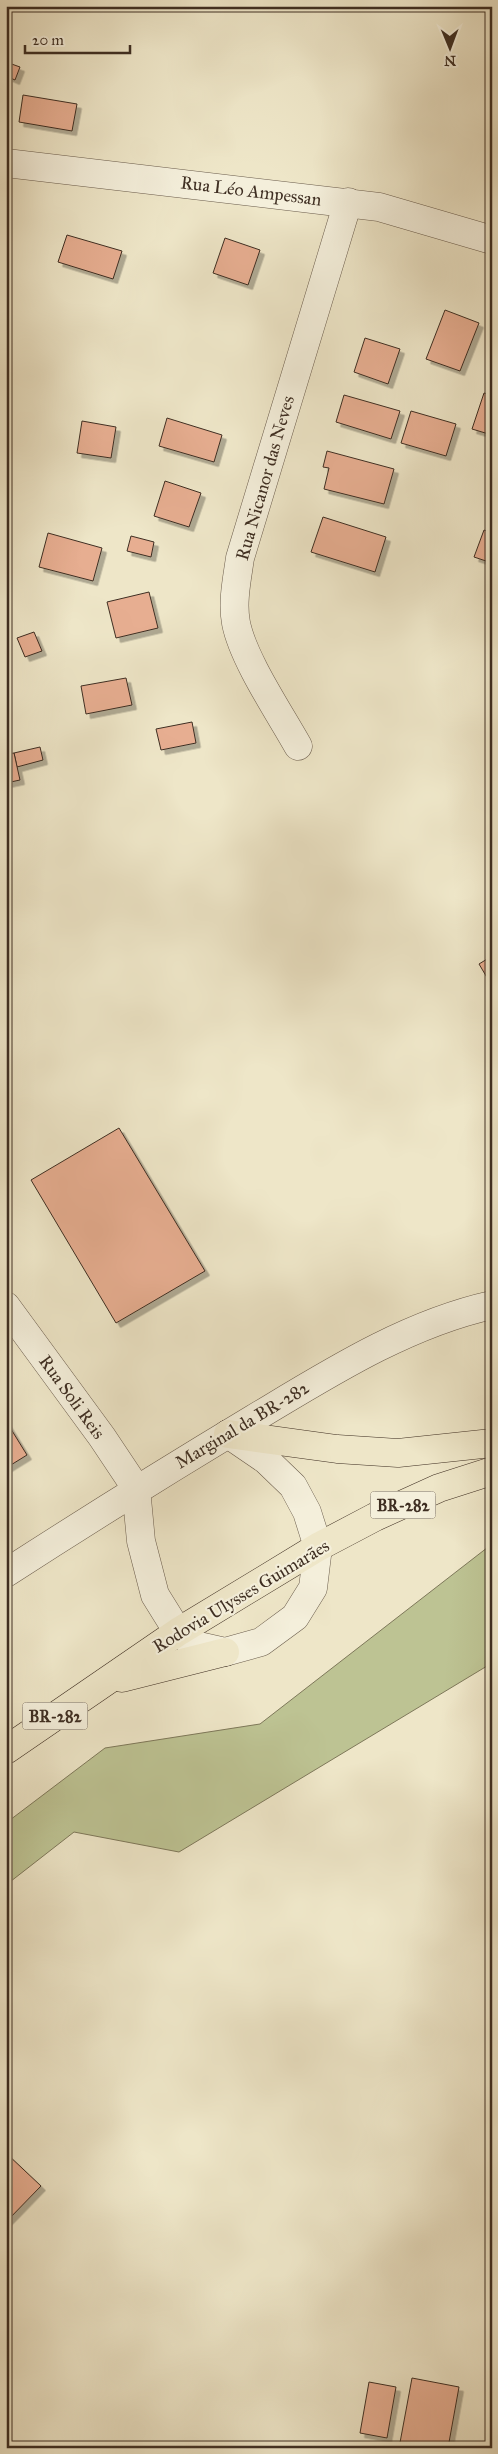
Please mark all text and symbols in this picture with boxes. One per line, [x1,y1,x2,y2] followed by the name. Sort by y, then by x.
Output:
[25,22,130,54] scale bar
[426,22,476,72] north arrow
[32,31,64,49] text: 20 m
[444,52,456,69] text: N
[179,171,323,211] street label: Rua Léo Ampessan
[231,393,299,563] street label: Rua Nicanor das Neves
[34,1351,110,1443] street label: Rua Soli Reis
[171,1376,313,1474] street label: Marginal da BR-282
[370,1492,436,1518] road number: BR-282
[149,1535,333,1657] street label: Rodovia Ulysses Guimarães
[22,1702,88,1730] road number: BR-282

